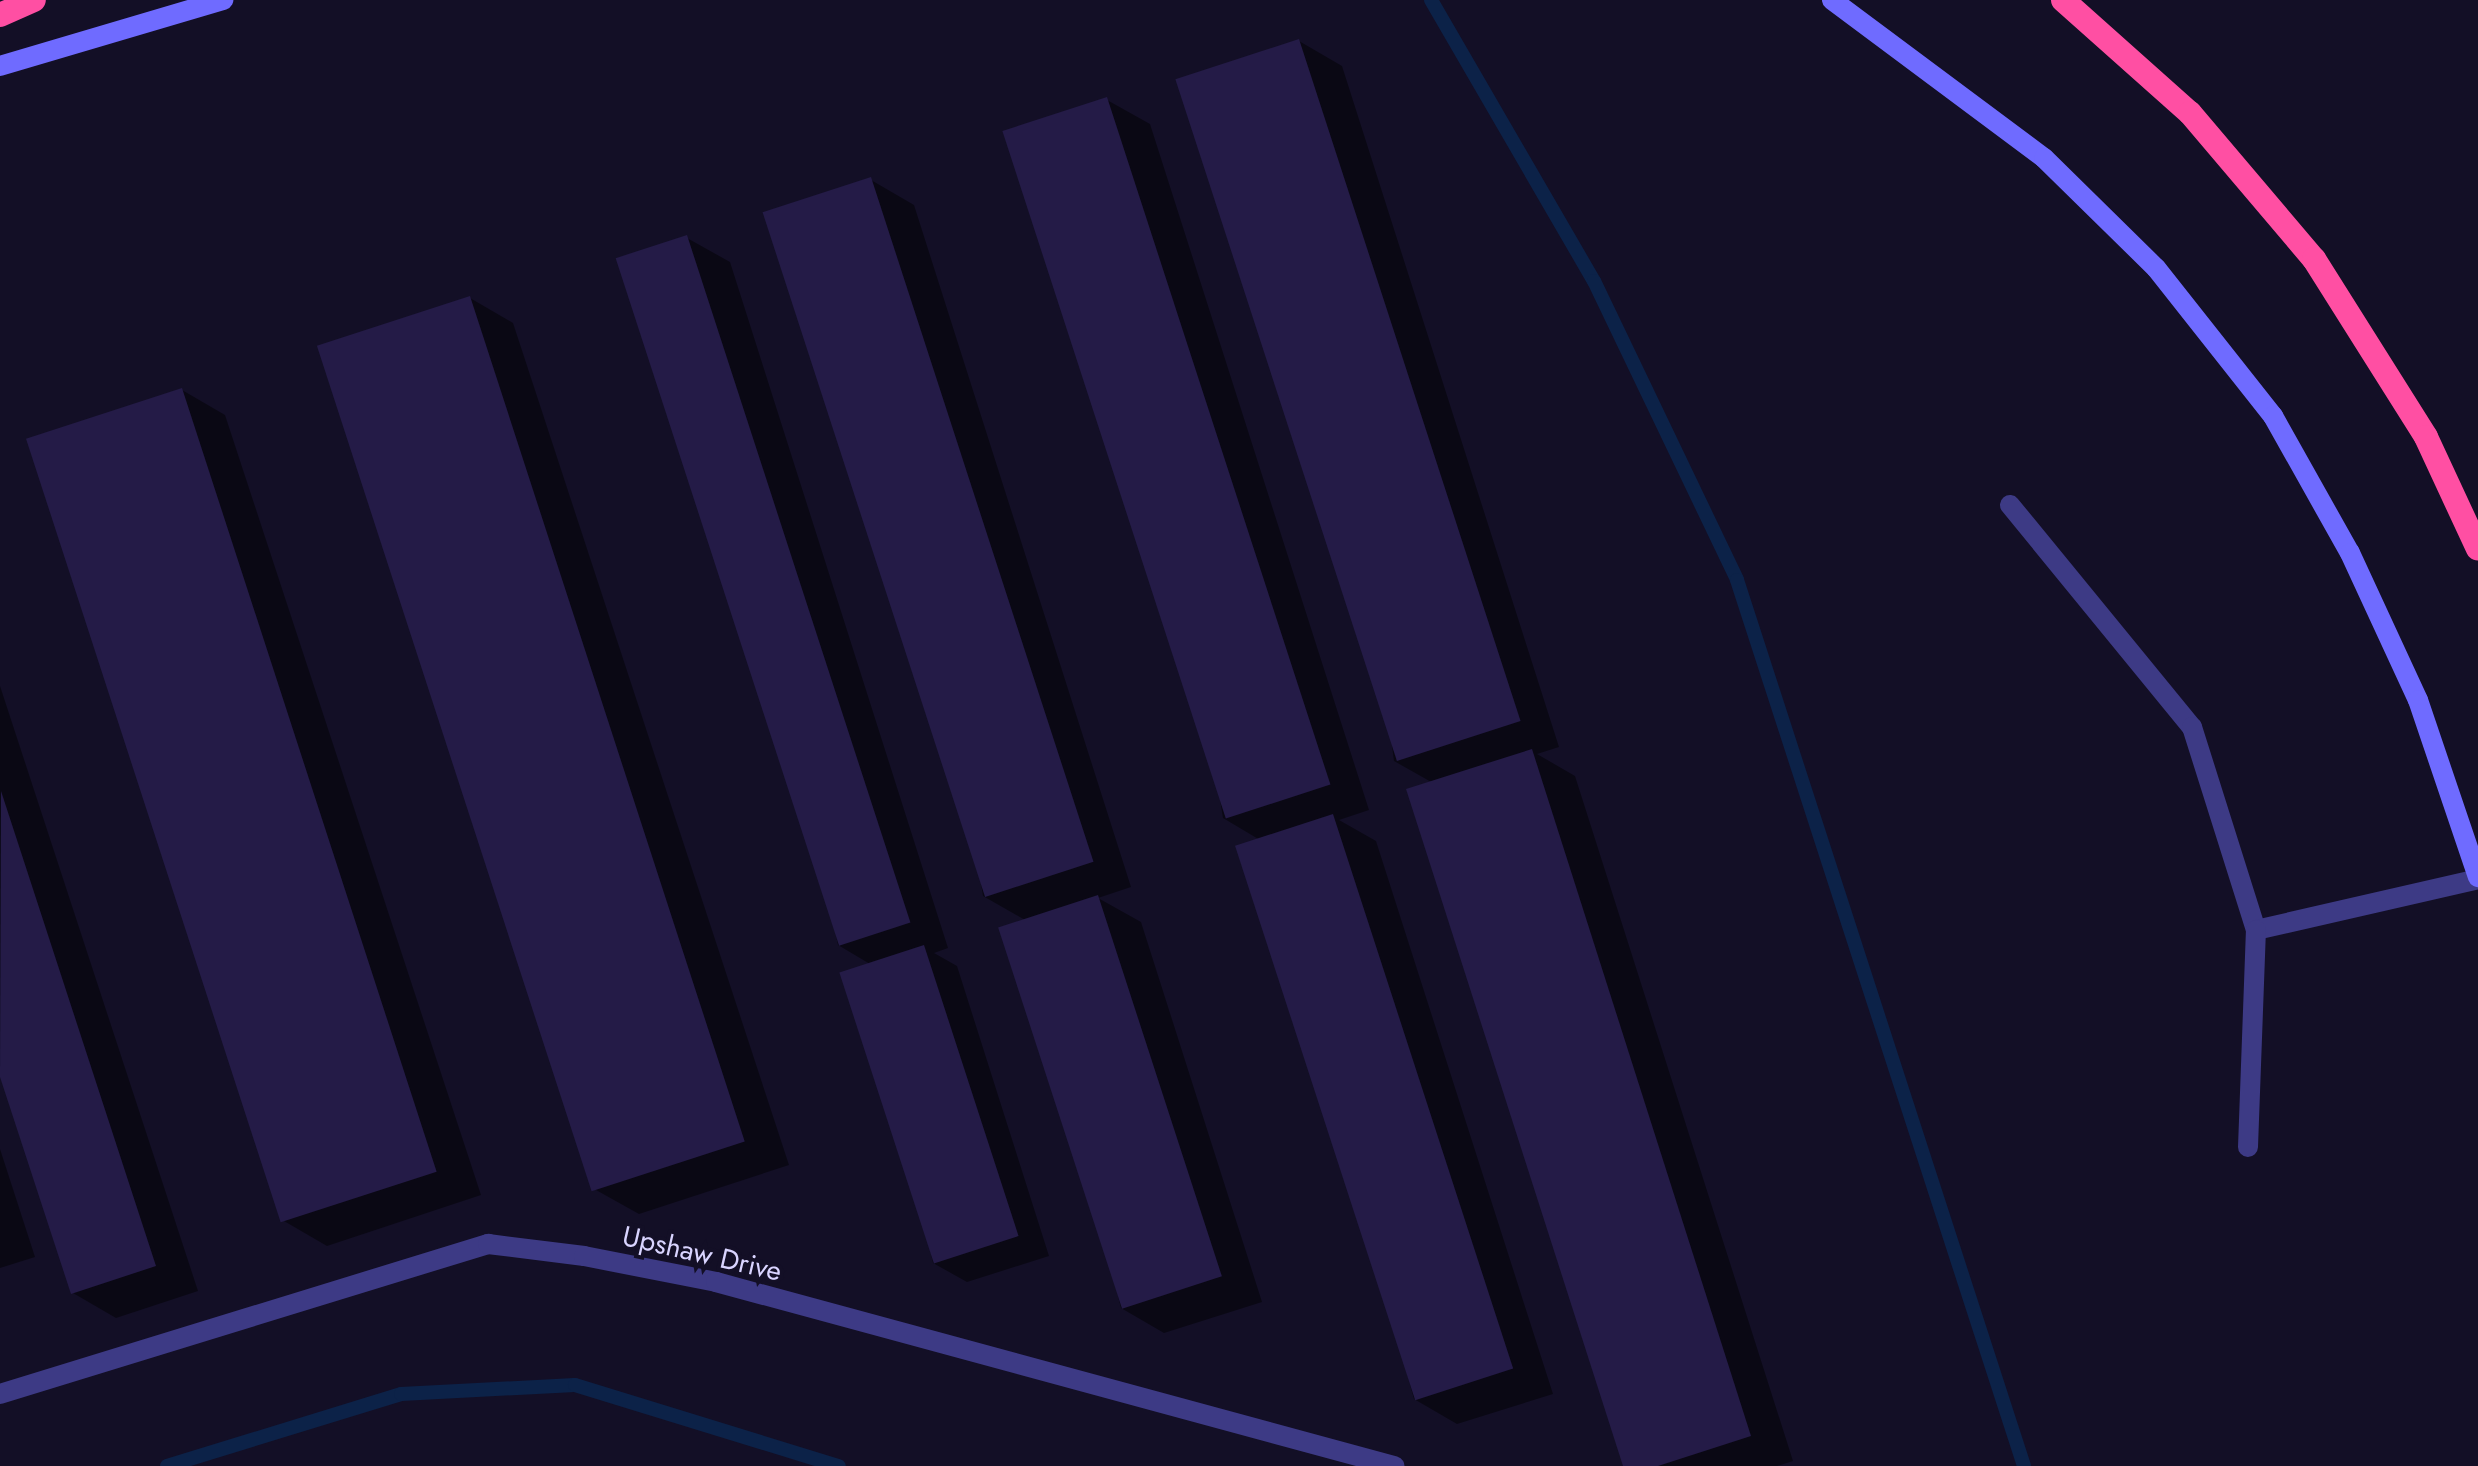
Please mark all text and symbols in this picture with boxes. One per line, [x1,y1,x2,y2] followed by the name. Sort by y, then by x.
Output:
[619,1219,785,1289] street label: Upshaw Drive

